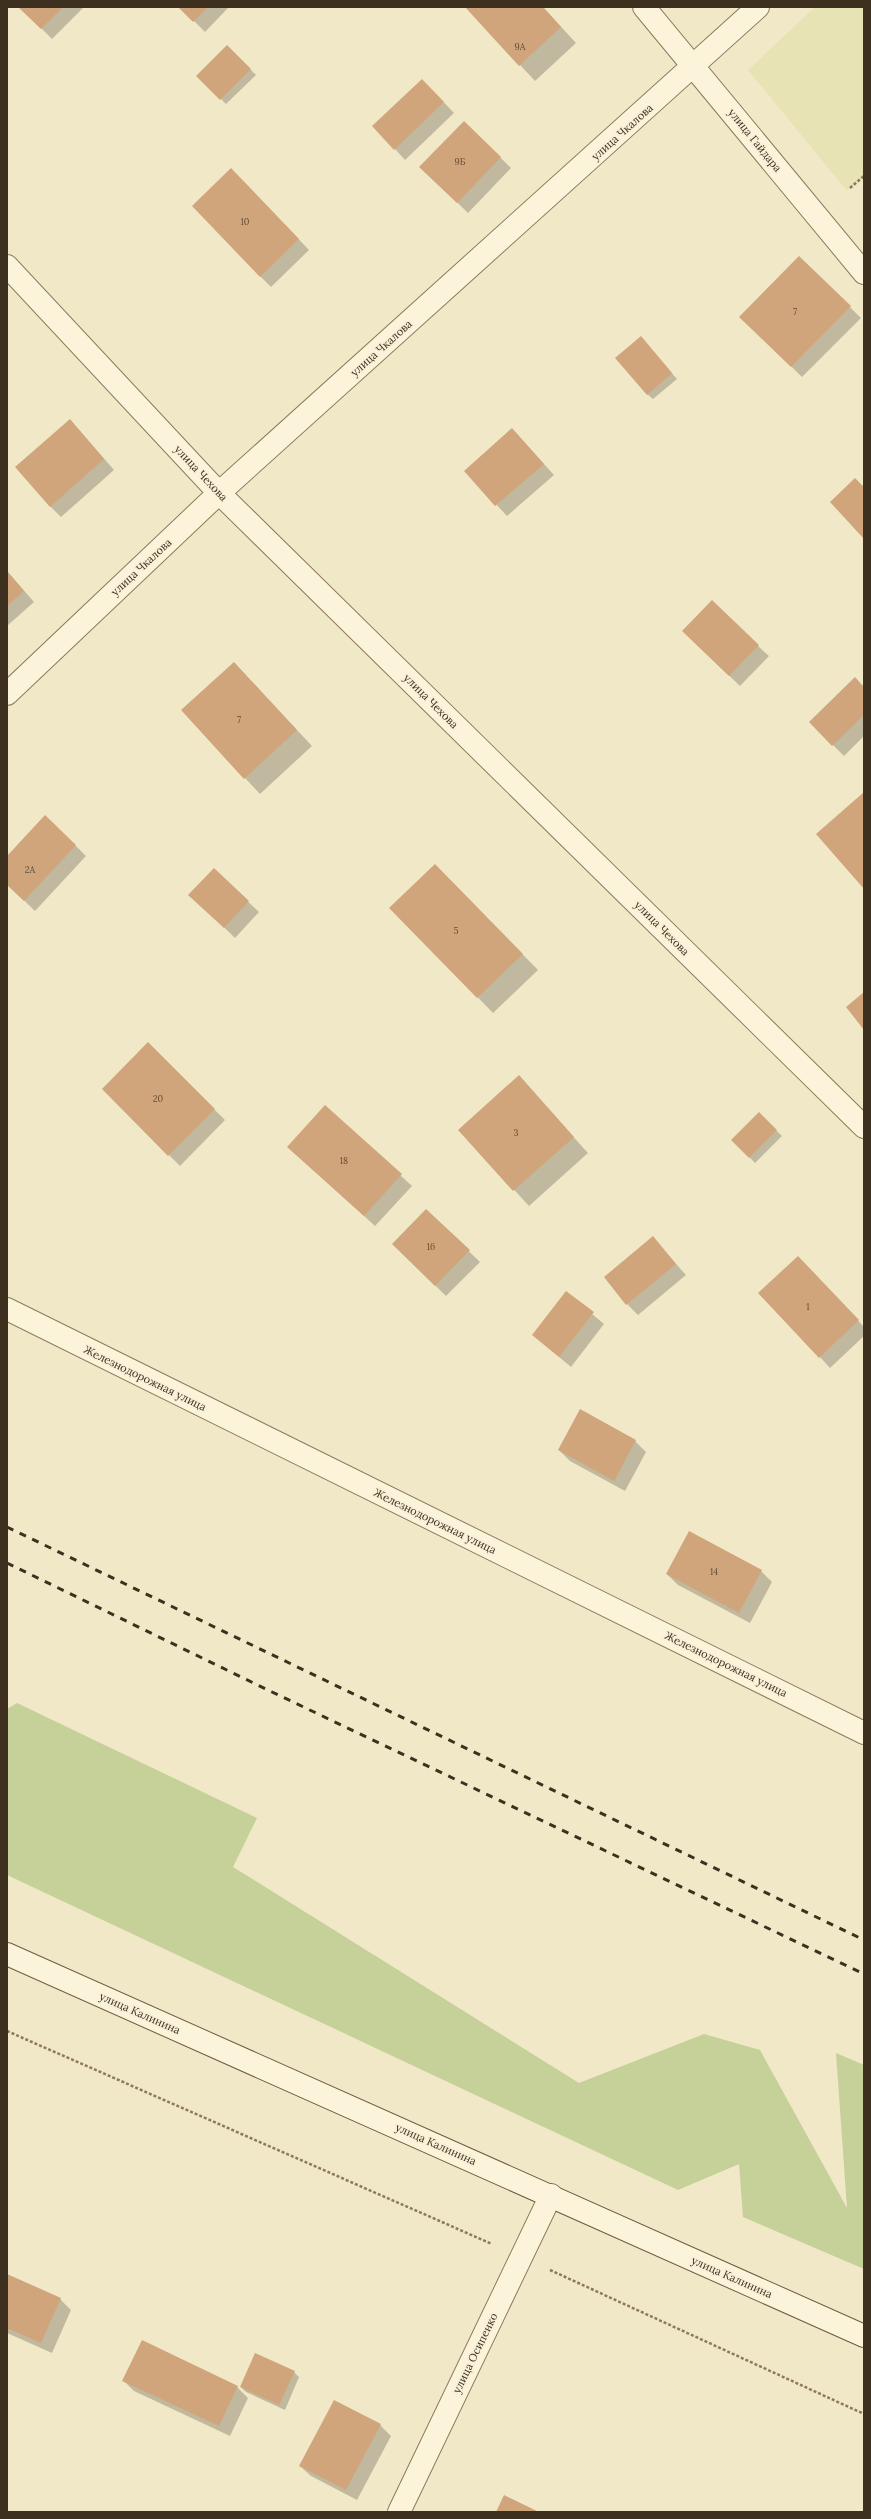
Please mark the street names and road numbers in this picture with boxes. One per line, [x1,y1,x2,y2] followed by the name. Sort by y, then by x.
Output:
[588,100,656,163] street label: улица Чкалова
[725,105,785,175] street label: улица Гайдара
[347,316,415,379] street label: улица Чкалова
[171,442,231,504] street label: улица Чехова
[108,535,175,599] street label: улица Чкалова
[401,671,462,732] street label: улица Чехова
[632,898,693,959] street label: улица Чехова
[81,1342,209,1414] street label: Железнодорожная улица
[371,1485,499,1557] street label: Железнодорожная улица
[662,1628,790,1700] street label: Железнодорожная улица
[97,1989,183,2037] street label: улица Калинина
[393,2120,479,2168] street label: улица Калинина
[689,2253,775,2301] street label: улица Калинина
[449,2310,501,2396] street label: улица Осипенко

